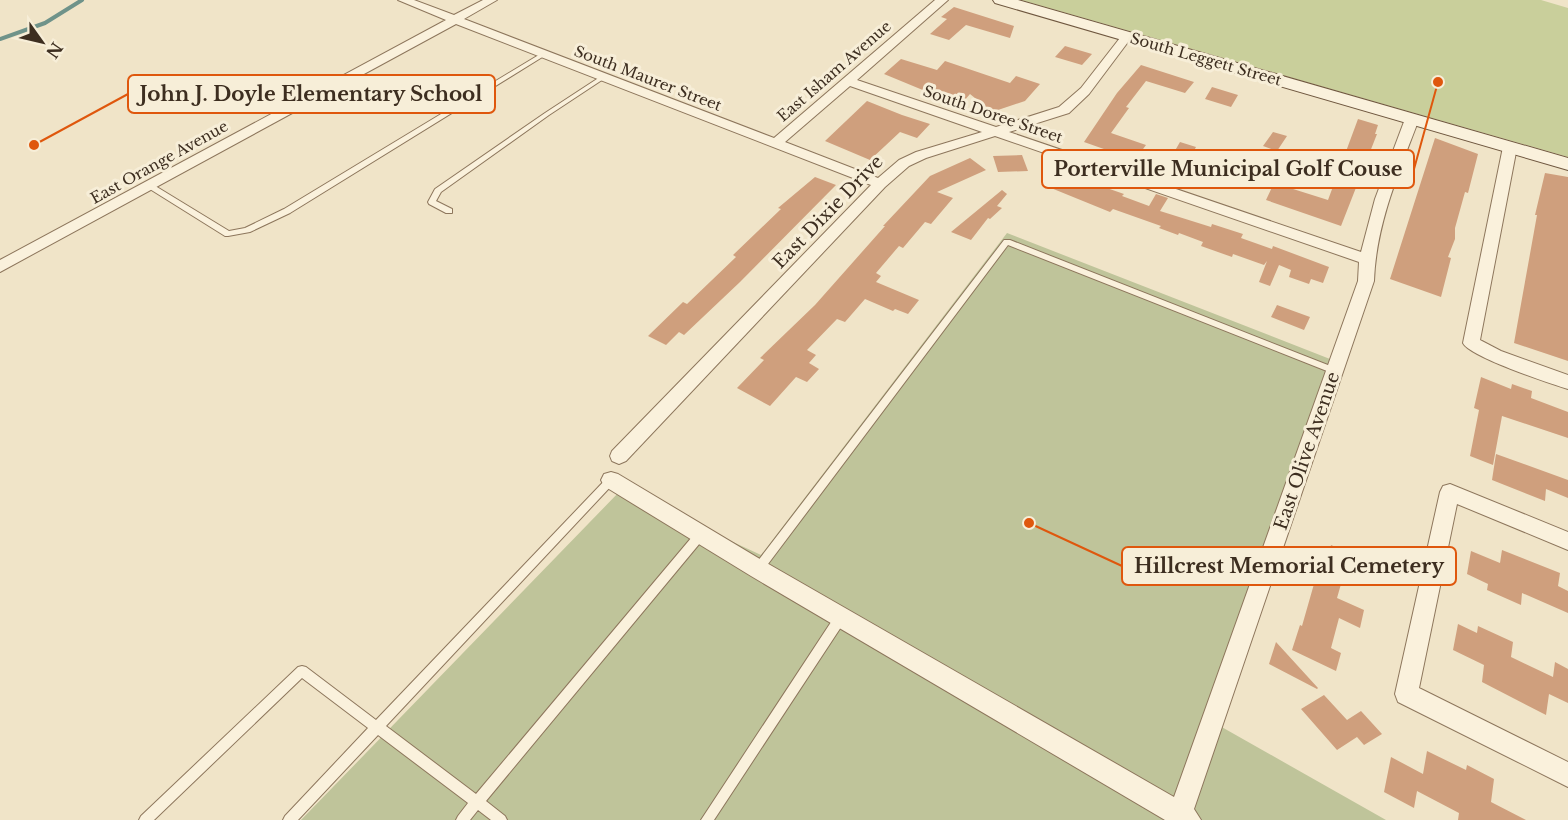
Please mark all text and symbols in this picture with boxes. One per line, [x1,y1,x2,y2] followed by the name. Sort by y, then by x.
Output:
[12,12,72,72] north arrow
[773,16,895,126] street label: East Isham Avenue
[1128,28,1284,90] street label: South Leggett Street
[42,39,67,62] text: N
[572,41,725,115] street label: South Maurer Street
[128,75,495,113] callout: John J. Doyle Elementary School
[921,81,1066,147] street label: South Doree Street
[136,82,482,106] text: John J. Doyle Elementary School
[87,116,231,208] street label: East Orange Avenue
[1042,150,1414,188] callout: Porterville Municipal Golf Couse
[768,151,888,273] street label: East Dixie Drive
[1054,157,1402,181] text: Porterville Municipal Golf Couse
[1270,369,1344,533] street label: East Olive Avenue
[1122,547,1456,585] callout: Hillcrest Memorial Cemetery
[1134,554,1445,578] text: Hillcrest Memorial Cemetery

